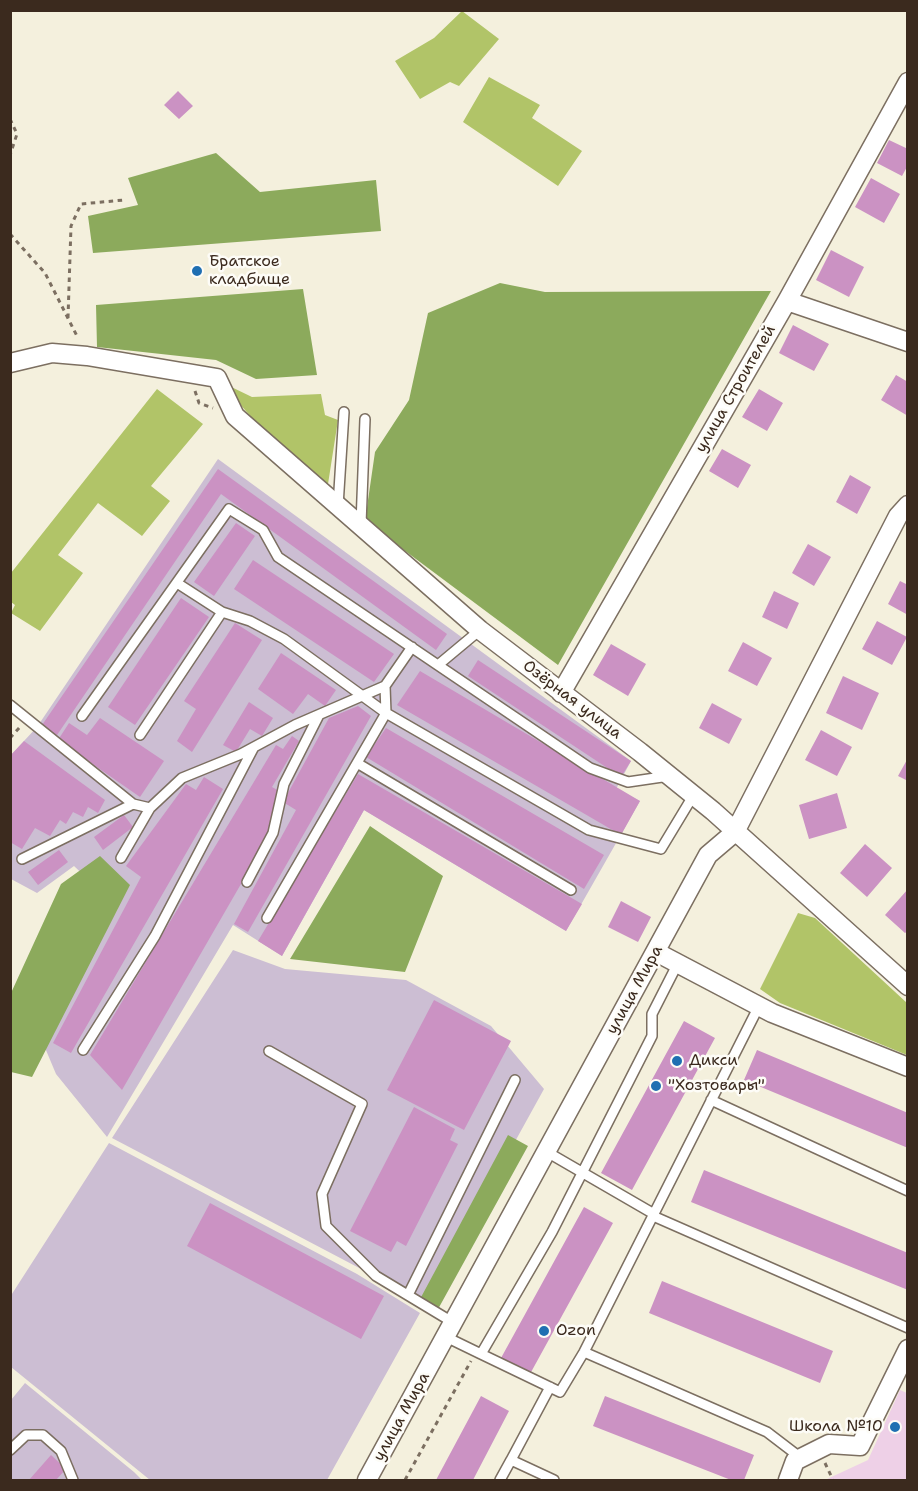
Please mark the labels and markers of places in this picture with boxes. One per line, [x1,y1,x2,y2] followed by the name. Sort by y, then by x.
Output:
[209,252,290,290] place label: Братское кладбище
[190,264,204,278] marker: Братское кладбище
[689,1051,738,1071] place label: Дикси
[670,1054,684,1068] marker: Дикси
[668,1076,765,1096] place label: "Хозтовары"
[649,1079,663,1093] marker: "Хозтовары"
[556,1321,596,1341] place label: Ozon
[537,1324,551,1338] marker: Ozon
[789,1417,883,1437] place label: Школа №10
[888,1420,902,1434] marker: Школа №10

